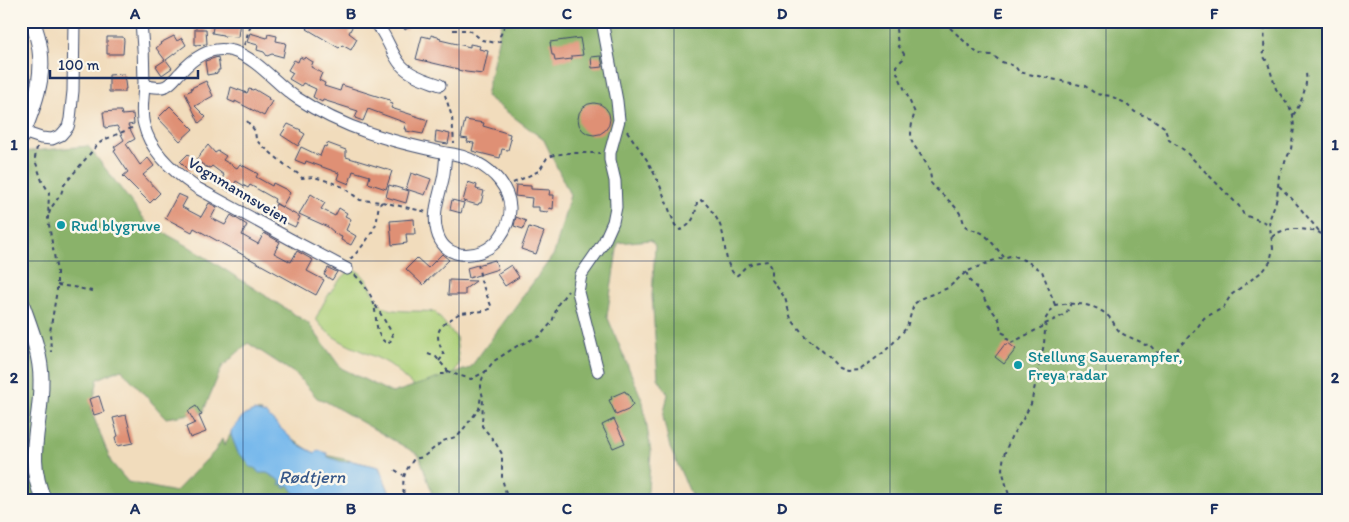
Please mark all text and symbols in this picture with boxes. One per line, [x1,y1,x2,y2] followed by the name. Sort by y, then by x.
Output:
[129,4,141,23] text: A
[346,4,357,23] text: B
[562,4,573,23] text: C
[777,4,788,23] text: D
[994,4,1003,23] text: E
[1210,4,1219,23] text: F
[50,48,198,80] scale bar
[58,56,100,74] text: 100 m
[10,135,18,154] text: 1
[1331,135,1339,154] text: 1
[184,153,293,228] street label: Vognmannsveien
[71,216,161,235] place label: Rud blygruve
[55,219,67,231] marker: Rud blygruve
[1028,347,1183,384] place label: Stellung Sauerampfer, Freya radar
[1012,359,1024,371] marker: Stellung Sauerampfer, Freya radar
[10,368,19,387] text: 2
[1331,368,1340,387] text: 2
[279,466,346,488] water label: Rødtjern
[129,499,141,518] text: A
[346,499,357,518] text: B
[562,499,573,518] text: C
[777,499,788,518] text: D
[994,499,1003,518] text: E
[1210,499,1219,518] text: F

